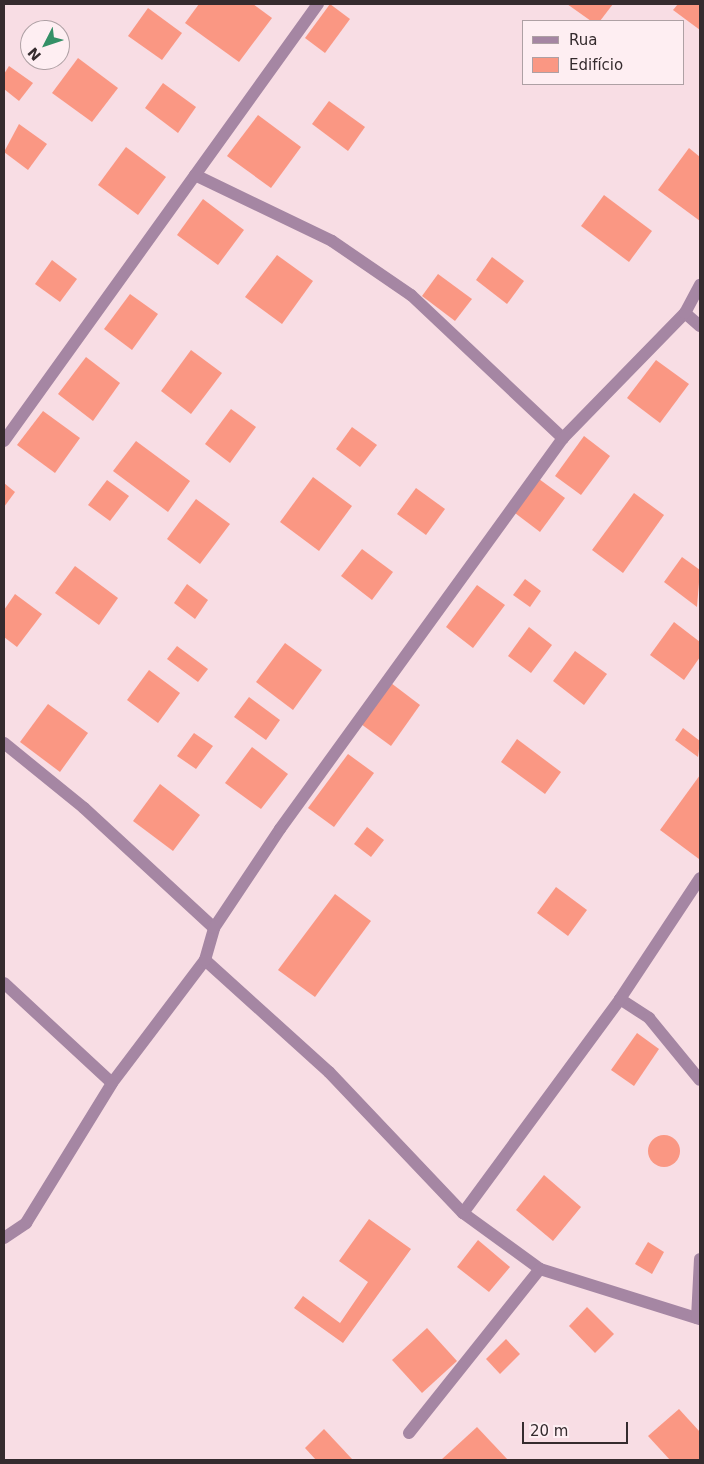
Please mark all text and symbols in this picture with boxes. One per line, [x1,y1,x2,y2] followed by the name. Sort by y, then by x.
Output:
[20,20,70,70] north arrow
[522,20,684,85] legend
[569,31,597,49] text: Rua
[25,45,44,64] text: N
[569,56,623,74] text: Edifício
[524,1412,630,1444] scale bar
[530,1422,568,1440] text: 20 m

